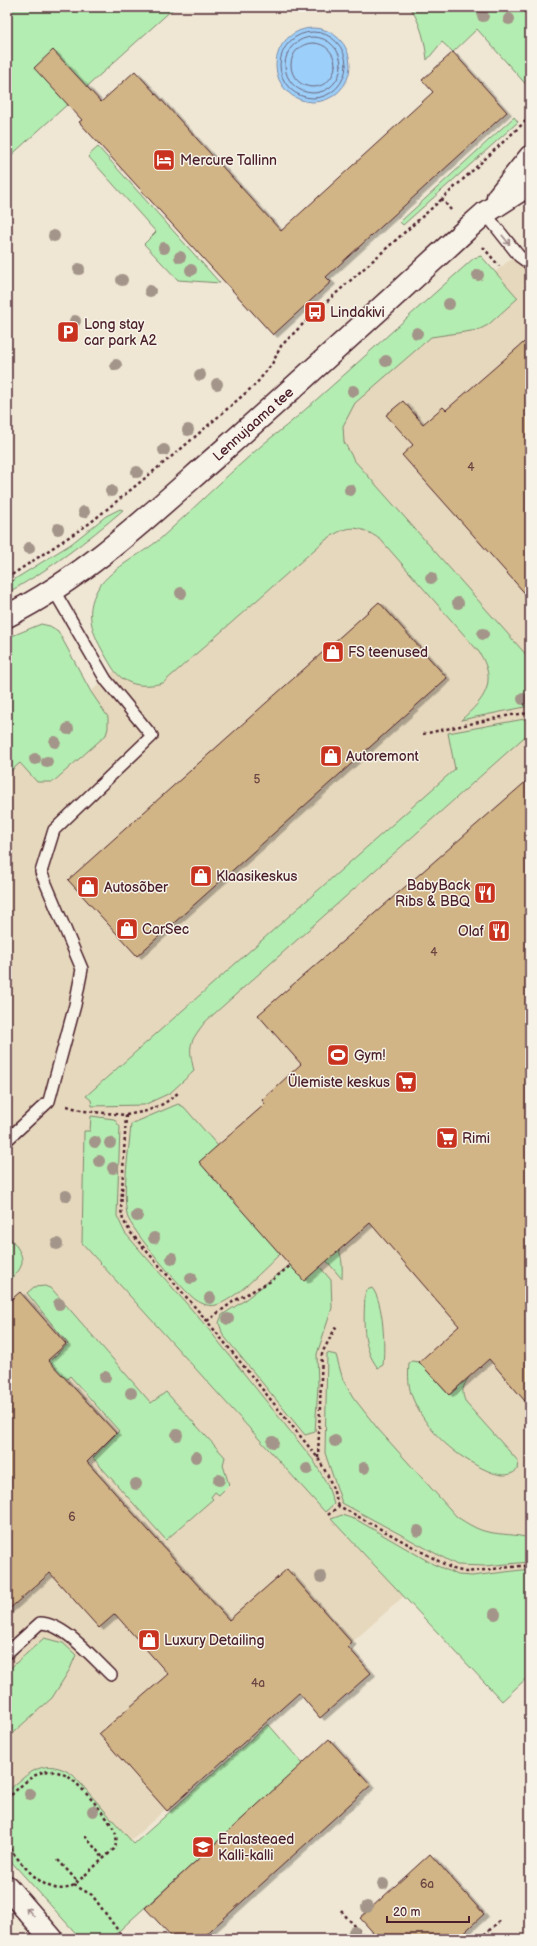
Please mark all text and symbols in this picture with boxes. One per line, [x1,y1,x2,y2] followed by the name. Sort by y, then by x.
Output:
[151,147,177,173] hotel icon: Mercure Tallinn
[180,152,277,169] place label: Mercure Tallinn
[502,234,510,245] one-way arrow
[302,299,328,325] bus stop icon: Lindakivi
[330,304,385,321] place label: Lindakivi
[84,316,157,349] place label: Long stay car park A2
[55,319,81,345] parking icon: Long stay car park A2
[209,384,297,465] street label: Lennujaama tee
[467,460,475,475] house number: 4
[320,639,346,665] shop icon: FS teenused
[348,644,428,661] place label: FS teenused
[318,743,344,769] shop icon: Autoremont
[346,748,420,765] place label: Autoremont
[254,772,261,787] house number: 5
[188,863,214,889] shop icon: Klaasikeskus
[216,868,298,885] place label: Klaasikeskus
[75,874,101,900] shop icon: Autosõber
[395,877,470,910] place label: BabyBack Ribs & BBQ
[104,879,169,896] place label: Autosõber
[472,880,498,906] restaurant icon: BabyBack Ribs & BBQ
[114,916,140,942] shop icon: CarSec
[486,918,512,944] restaurant icon: Olaf
[142,921,189,938] place label: CarSec
[458,923,485,940] place label: Olaf
[430,945,438,960] house number: 4
[325,1042,351,1068] sports icon: Gym!
[354,1047,385,1064] place label: Gym!
[393,1069,419,1095] supermarket icon: Ülemiste keskus
[288,1073,390,1091] place label: Ülemiste keskus
[434,1125,460,1151] supermarket icon: Rimi
[462,1130,490,1147] place label: Rimi
[68,1510,76,1525] house number: 6
[136,1627,162,1653] shop icon: Luxury Detailing
[164,1632,265,1649] place label: Luxury Detailing
[251,1676,265,1691] house number: 4a
[218,1831,294,1864] place label: Eralasteaed Kalli-kalli
[190,1834,216,1860] school or university icon: Eralasteaed Kalli-kalli
[420,1877,434,1892] house number: 6a
[387,1898,469,1924] scale bar
[393,1905,420,1920] text: 20 m
[26,1908,35,1918] one-way arrow

